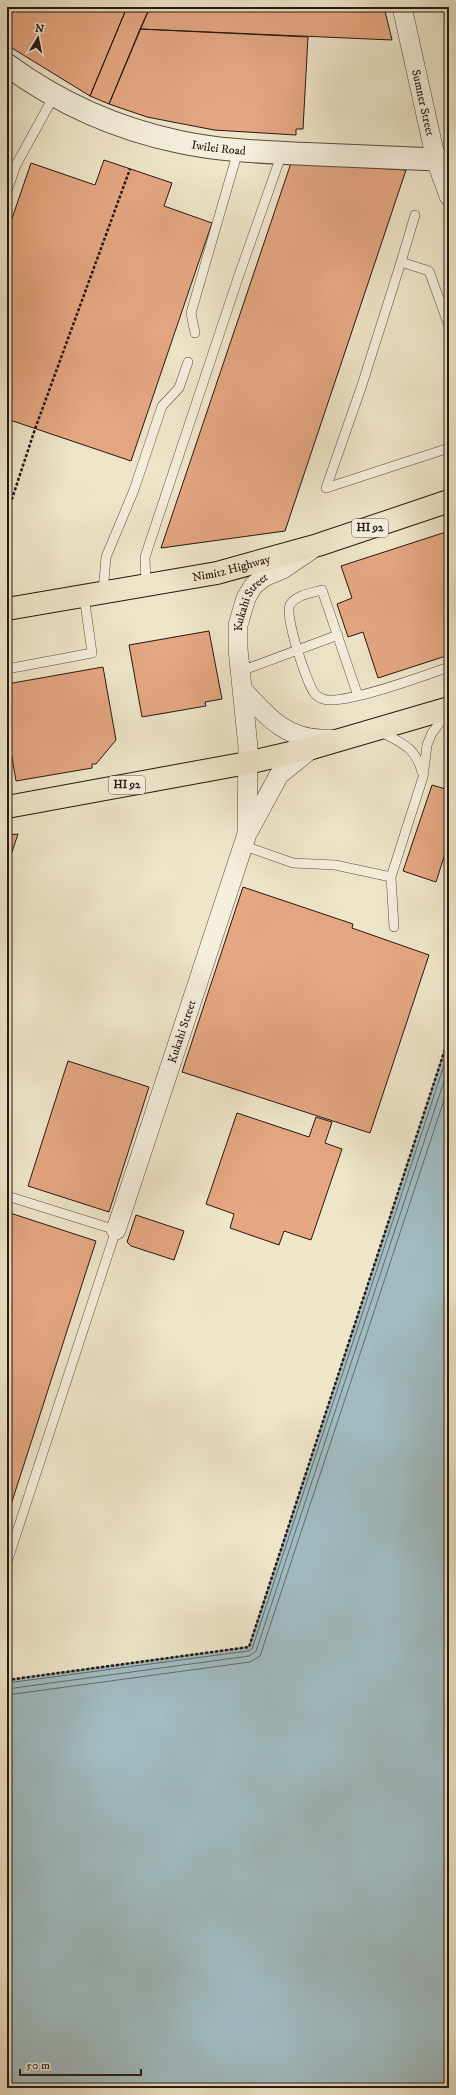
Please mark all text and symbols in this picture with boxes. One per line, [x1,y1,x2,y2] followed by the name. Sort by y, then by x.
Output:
[18,18,58,58] north arrow
[34,21,45,37] text: N
[409,68,438,138] street label: Sumner Street
[190,137,246,158] street label: Iwilei Road
[352,519,388,537] road number: HI 92
[191,551,272,585] street label: Nimitz Highway
[231,569,270,631] street label: Kukahi Street
[109,776,145,794] road number: HI 92
[164,998,199,1065] street label: Kukahi Street
[20,2051,141,2077] scale bar
[26,2058,50,2073] text: 50 m

